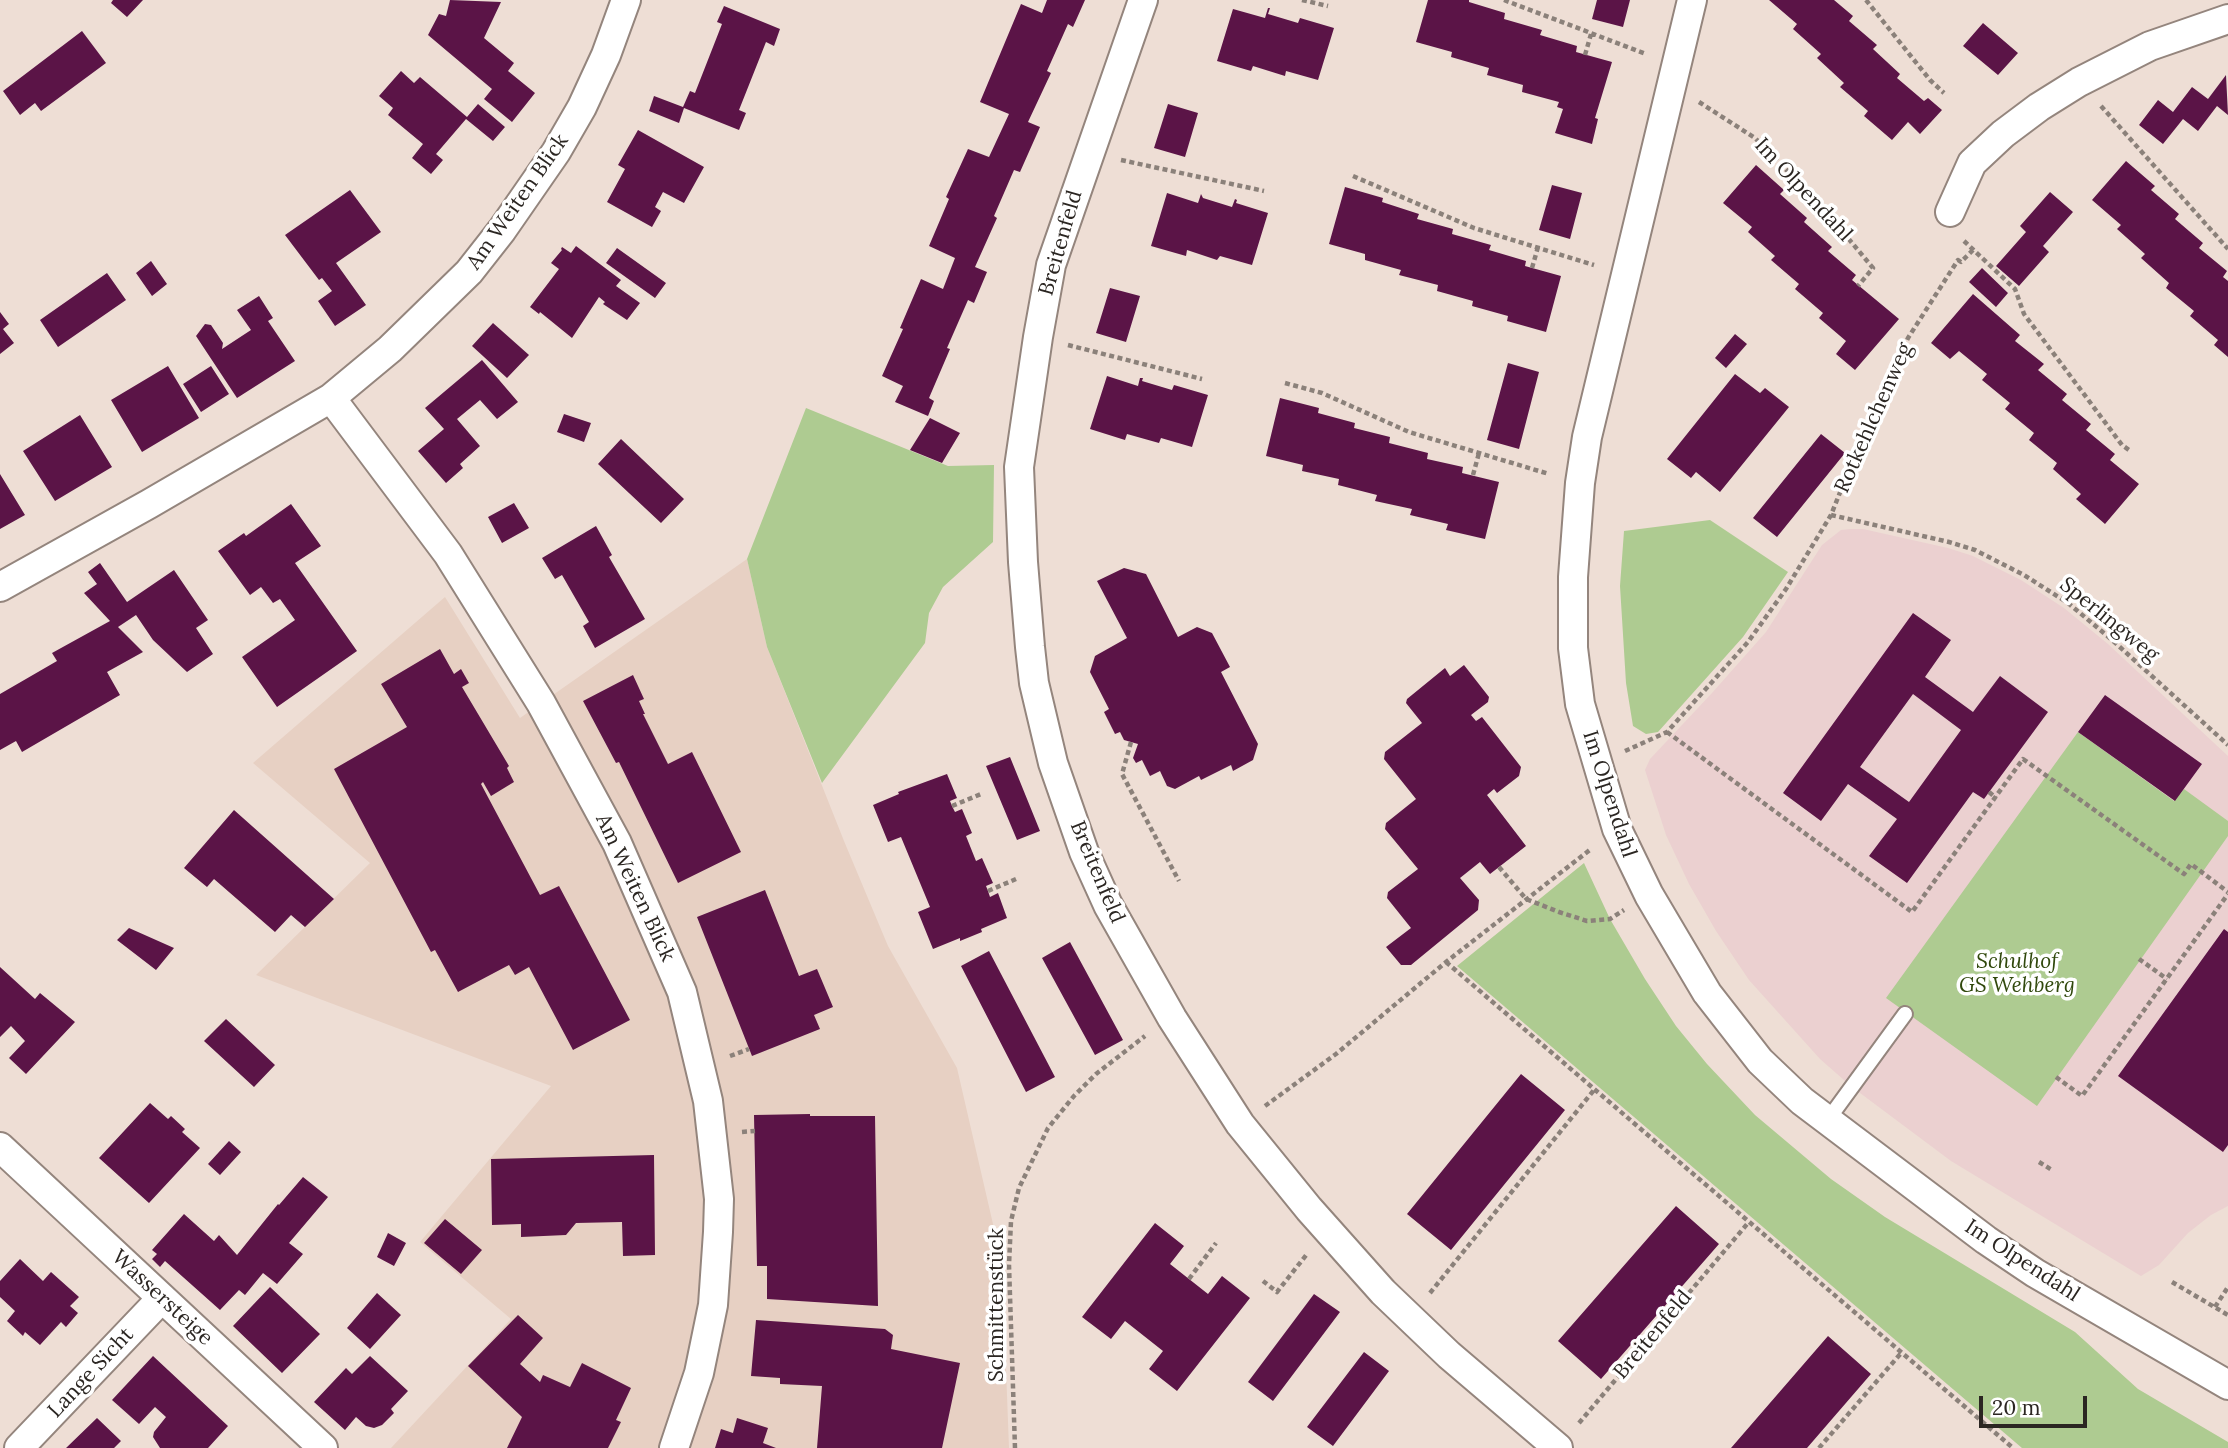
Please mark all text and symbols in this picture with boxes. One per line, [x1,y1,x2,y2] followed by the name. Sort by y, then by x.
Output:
[462,129,574,275] street label: Am Weiten Blick
[1749,133,1857,247] street label: Im Olpendahl
[1034,187,1088,299] street label: Breitenfeld
[1830,339,1918,497] street label: Rotkehlchenweg
[2054,572,2164,668] street label: Sperlingweg
[1577,727,1641,861] street label: Im Olpendahl
[590,810,680,966] street label: Am Weiten Blick
[1064,817,1130,927] street label: Breitenfeld
[1959,949,2075,999] park label: Schulhof GS Wehberg
[1960,1215,2084,1307] street label: Im Olpendahl
[984,1228,1010,1382] street label: Schmittenstück
[106,1245,218,1351] street label: Wassersteige
[1609,1285,1697,1385] street label: Breitenfeld
[43,1323,139,1423] street label: Lange Sicht
[1983,1382,2092,1426] scale bar
[1992,1394,2041,1421] text: 20 m

